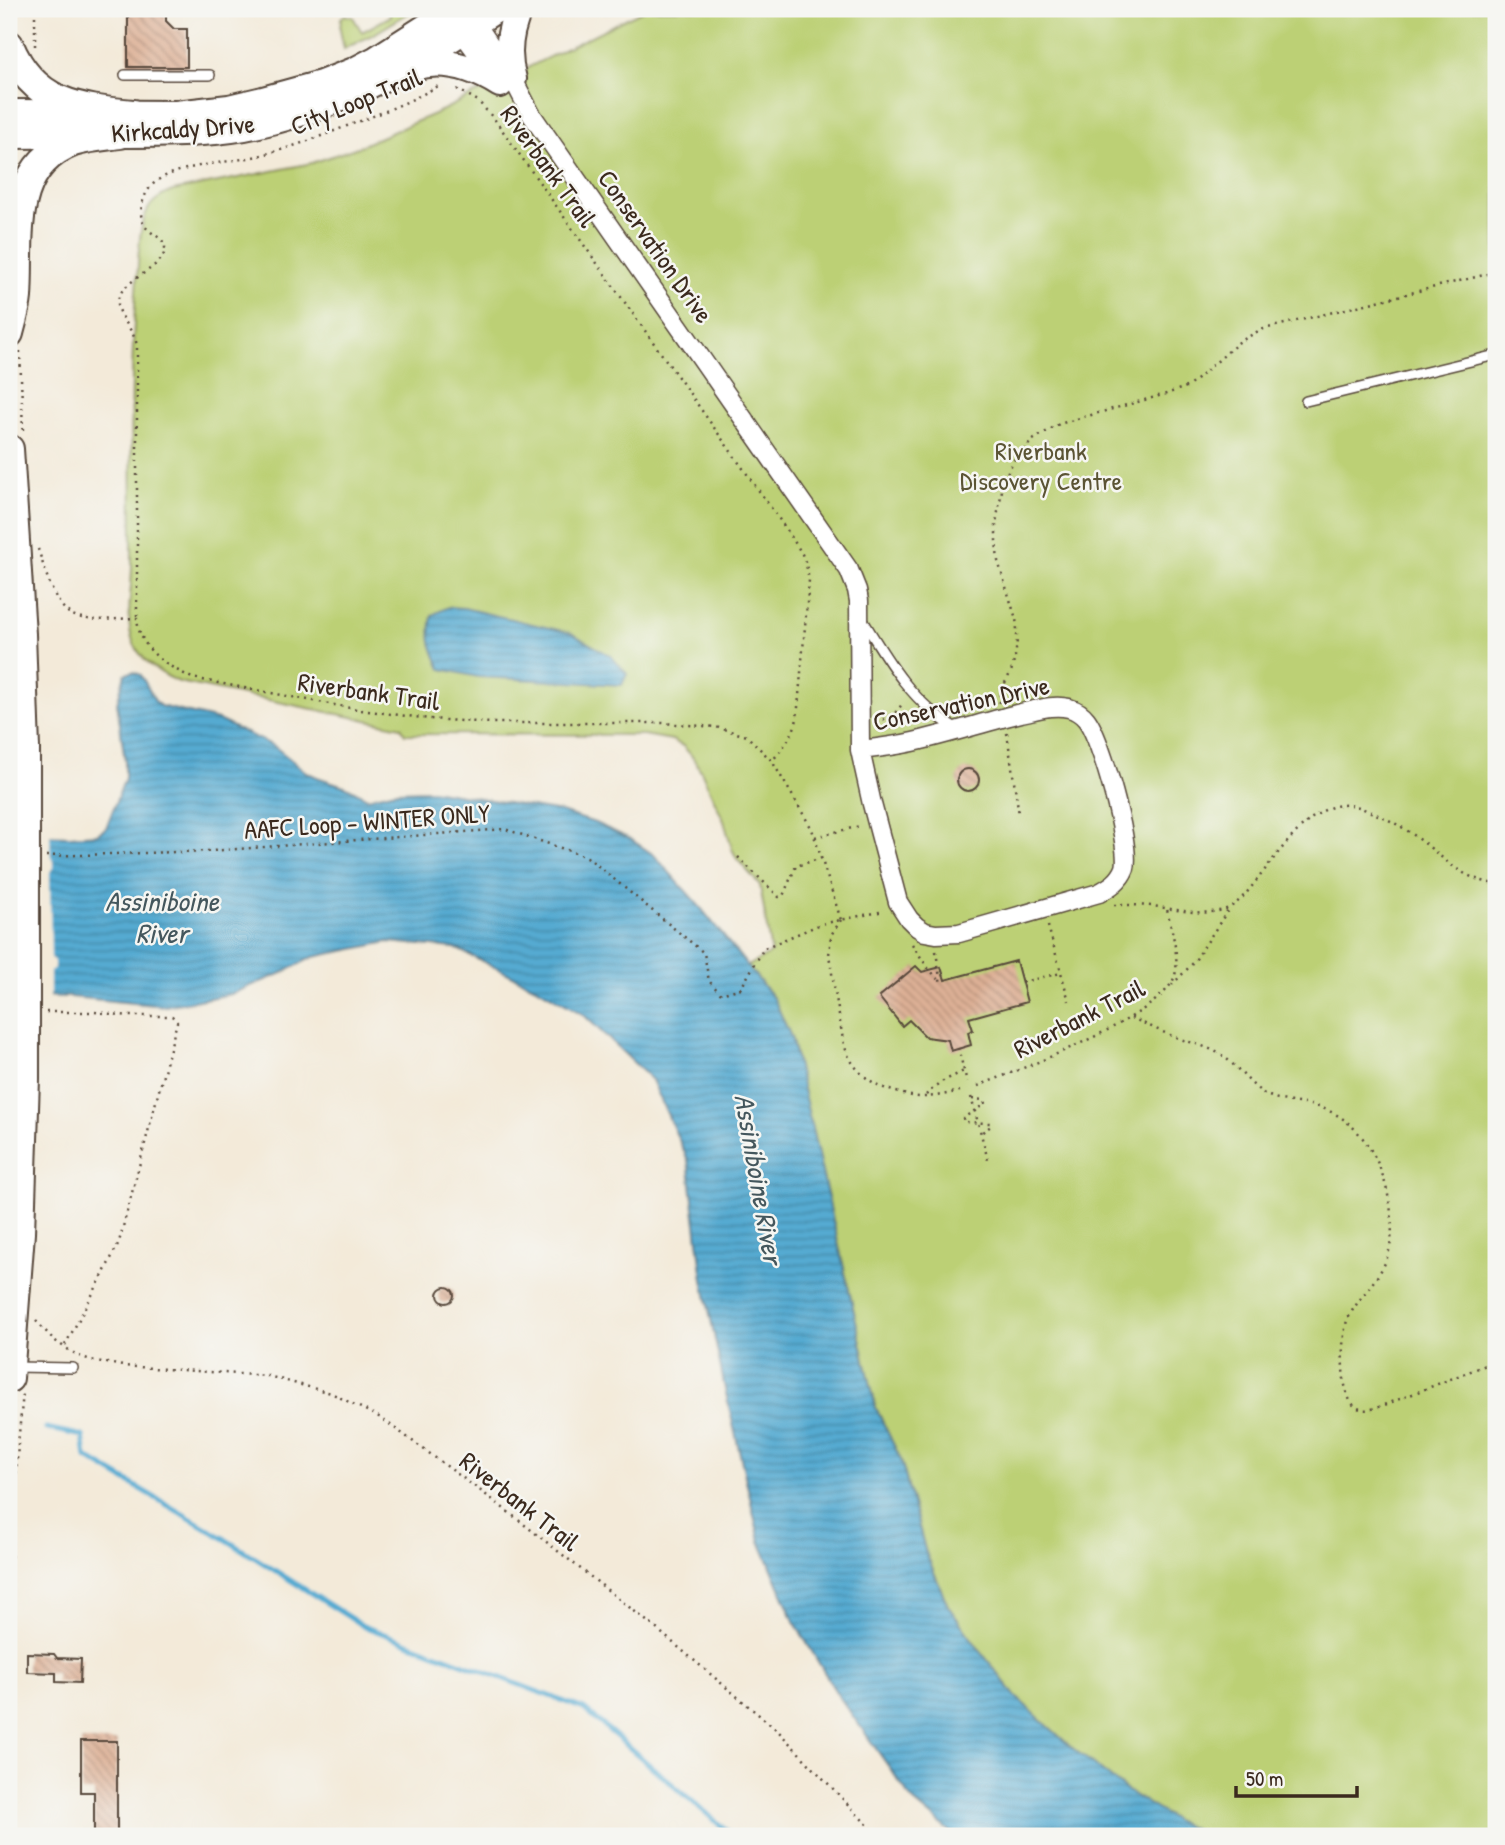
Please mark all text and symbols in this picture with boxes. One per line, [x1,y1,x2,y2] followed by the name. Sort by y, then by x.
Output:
[285,59,427,143] street label: City Loop Trail
[493,98,605,234] street label: Riverbank Trail
[110,106,256,150] street label: Kirkcaldy Drive
[590,163,722,329] street label: Conservation Drive
[960,433,1122,498] park label: Riverbank Discovery Centre
[296,664,442,718] street label: Riverbank Trail
[870,667,1052,739] street label: Conservation Drive
[243,795,492,847] street label: AAFC Loop - WINTER ONLY
[105,882,221,952] water label: Assiniboine River
[1007,970,1151,1066] street label: Riverbank Trail
[725,1091,793,1270] water label: Assiniboine River
[453,1443,587,1559] street label: Riverbank Trail
[1236,1754,1356,1798] scale bar
[1246,1764,1283,1793] text: 50 m

